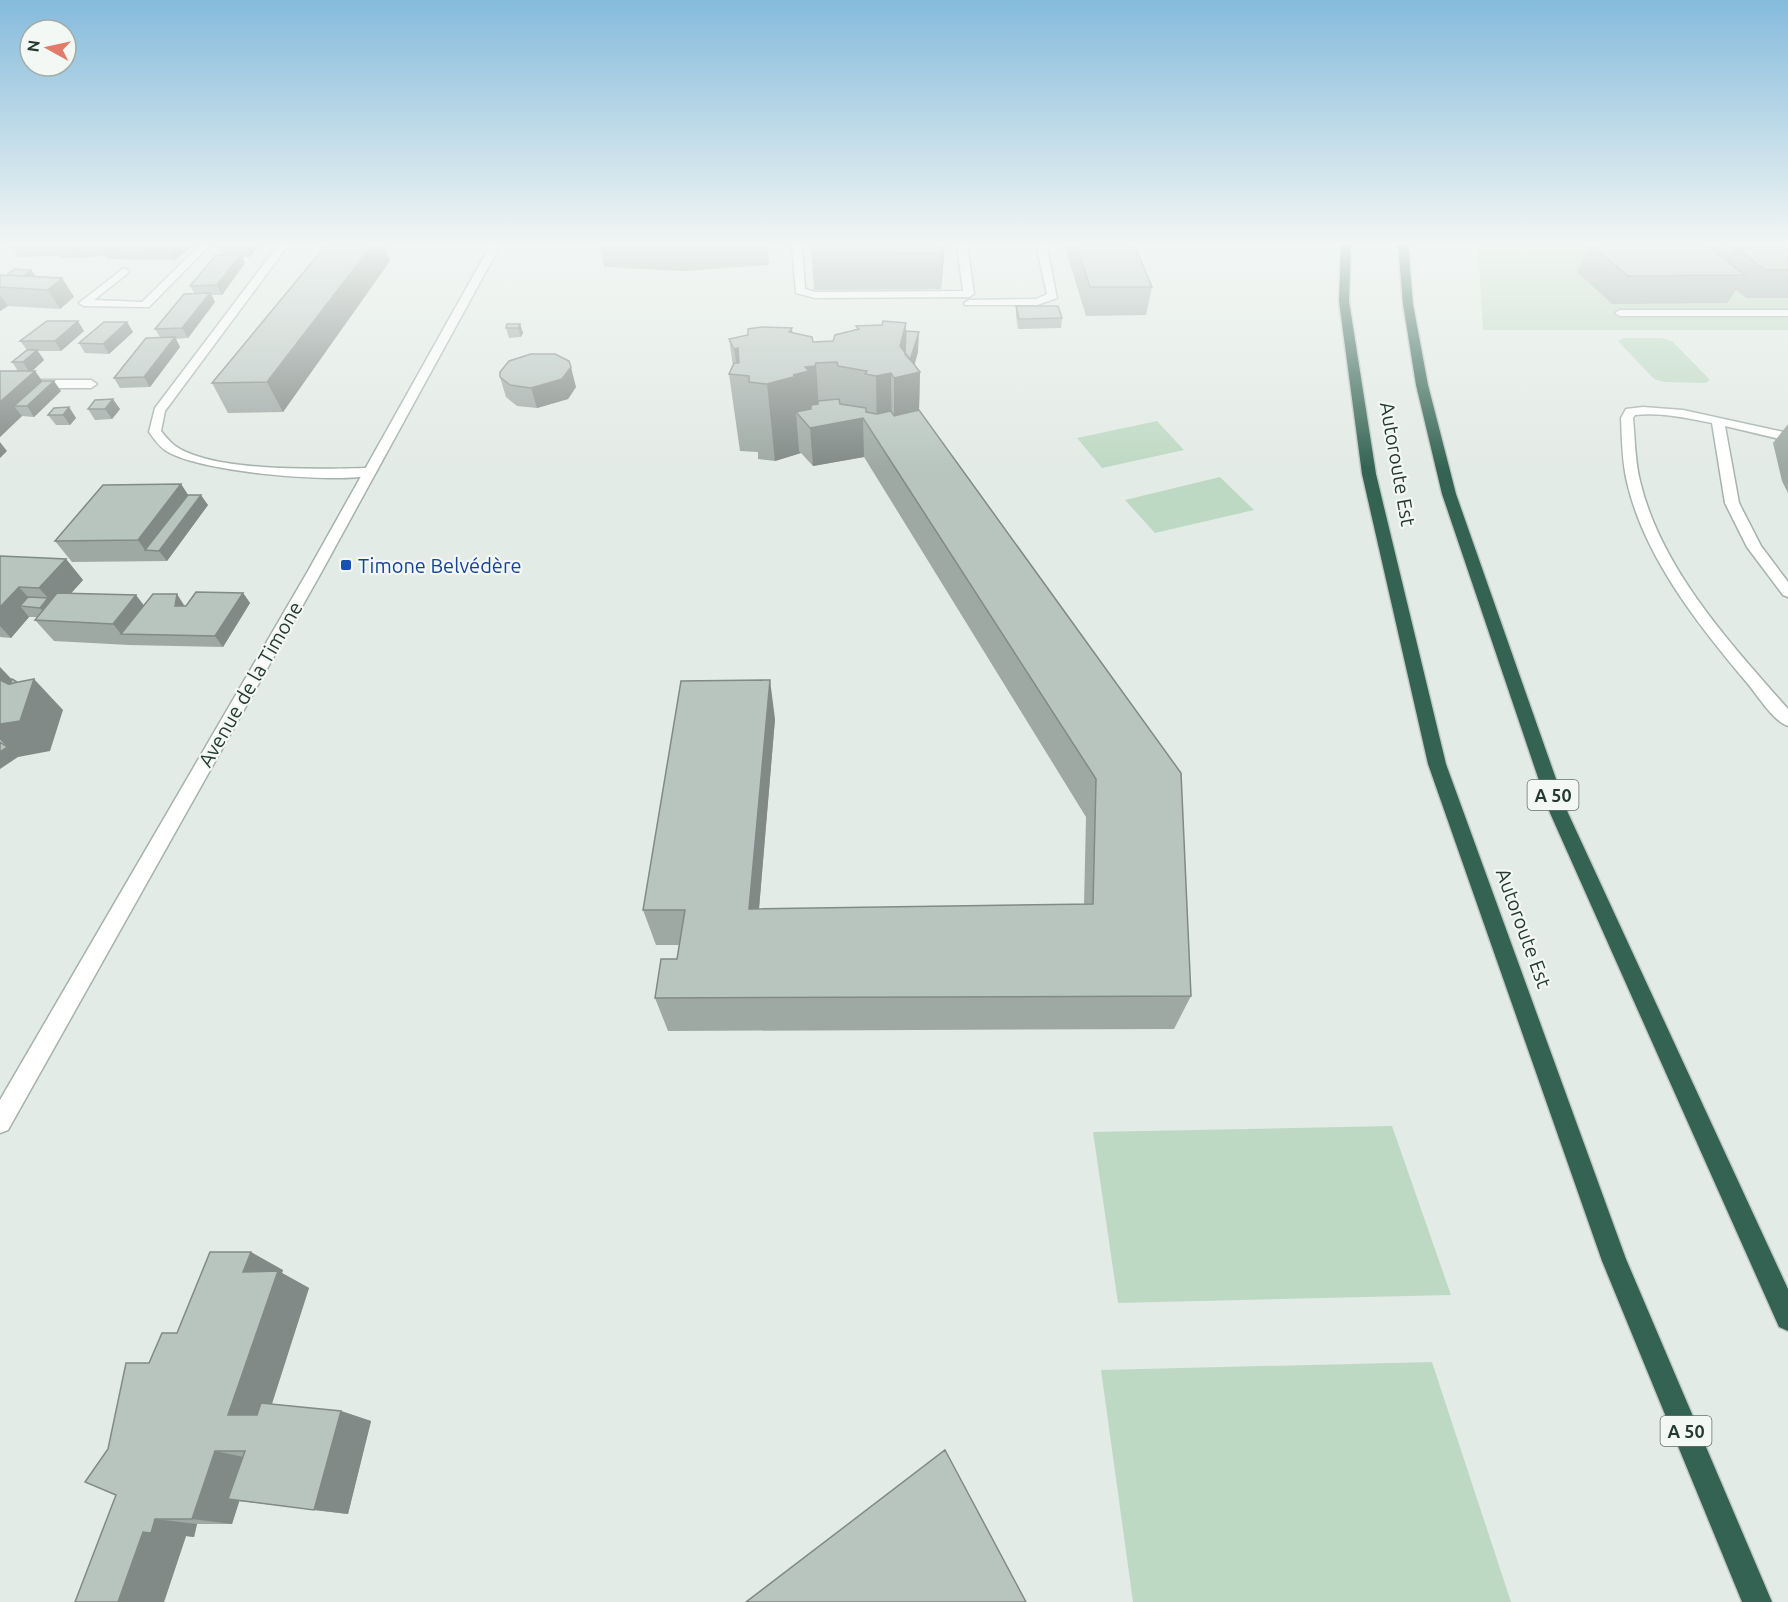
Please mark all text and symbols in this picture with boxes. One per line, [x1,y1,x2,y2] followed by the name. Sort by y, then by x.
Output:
[18,18,78,78] north arrow
[23,39,43,53] text: N
[1376,400,1420,528] street label: Autoroute Est
[358,554,521,577] place label: Timone Belvédère
[339,558,353,572] marker: Timone Belvédère
[193,597,307,771] street label: Avenue de la Timone
[1528,780,1578,810] road number: A 50
[1492,865,1556,991] street label: Autoroute Est
[1660,1416,1712,1446] road number: A 50

